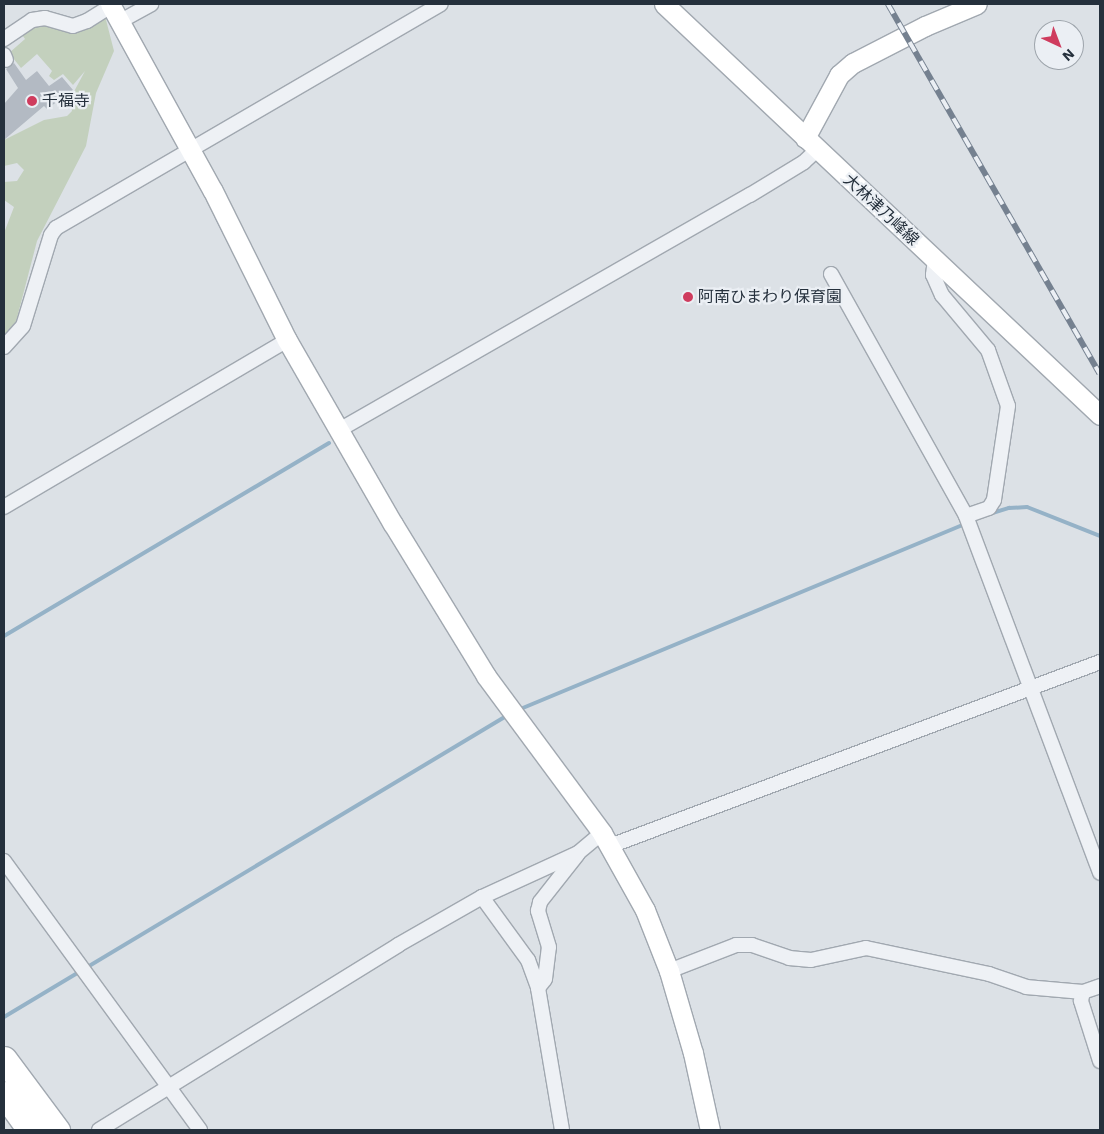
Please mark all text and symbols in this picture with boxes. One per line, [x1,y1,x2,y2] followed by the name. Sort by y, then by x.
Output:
[1034,20,1084,70] north arrow
[1059,46,1078,65] text: N
[42,91,90,111] place label: 千福寺
[26,95,38,107] marker: 千福寺
[839,170,923,250] street label: 大林津乃峰線
[698,287,842,307] place label: 阿南ひまわり保育園
[682,291,694,303] marker: 阿南ひまわり保育園

